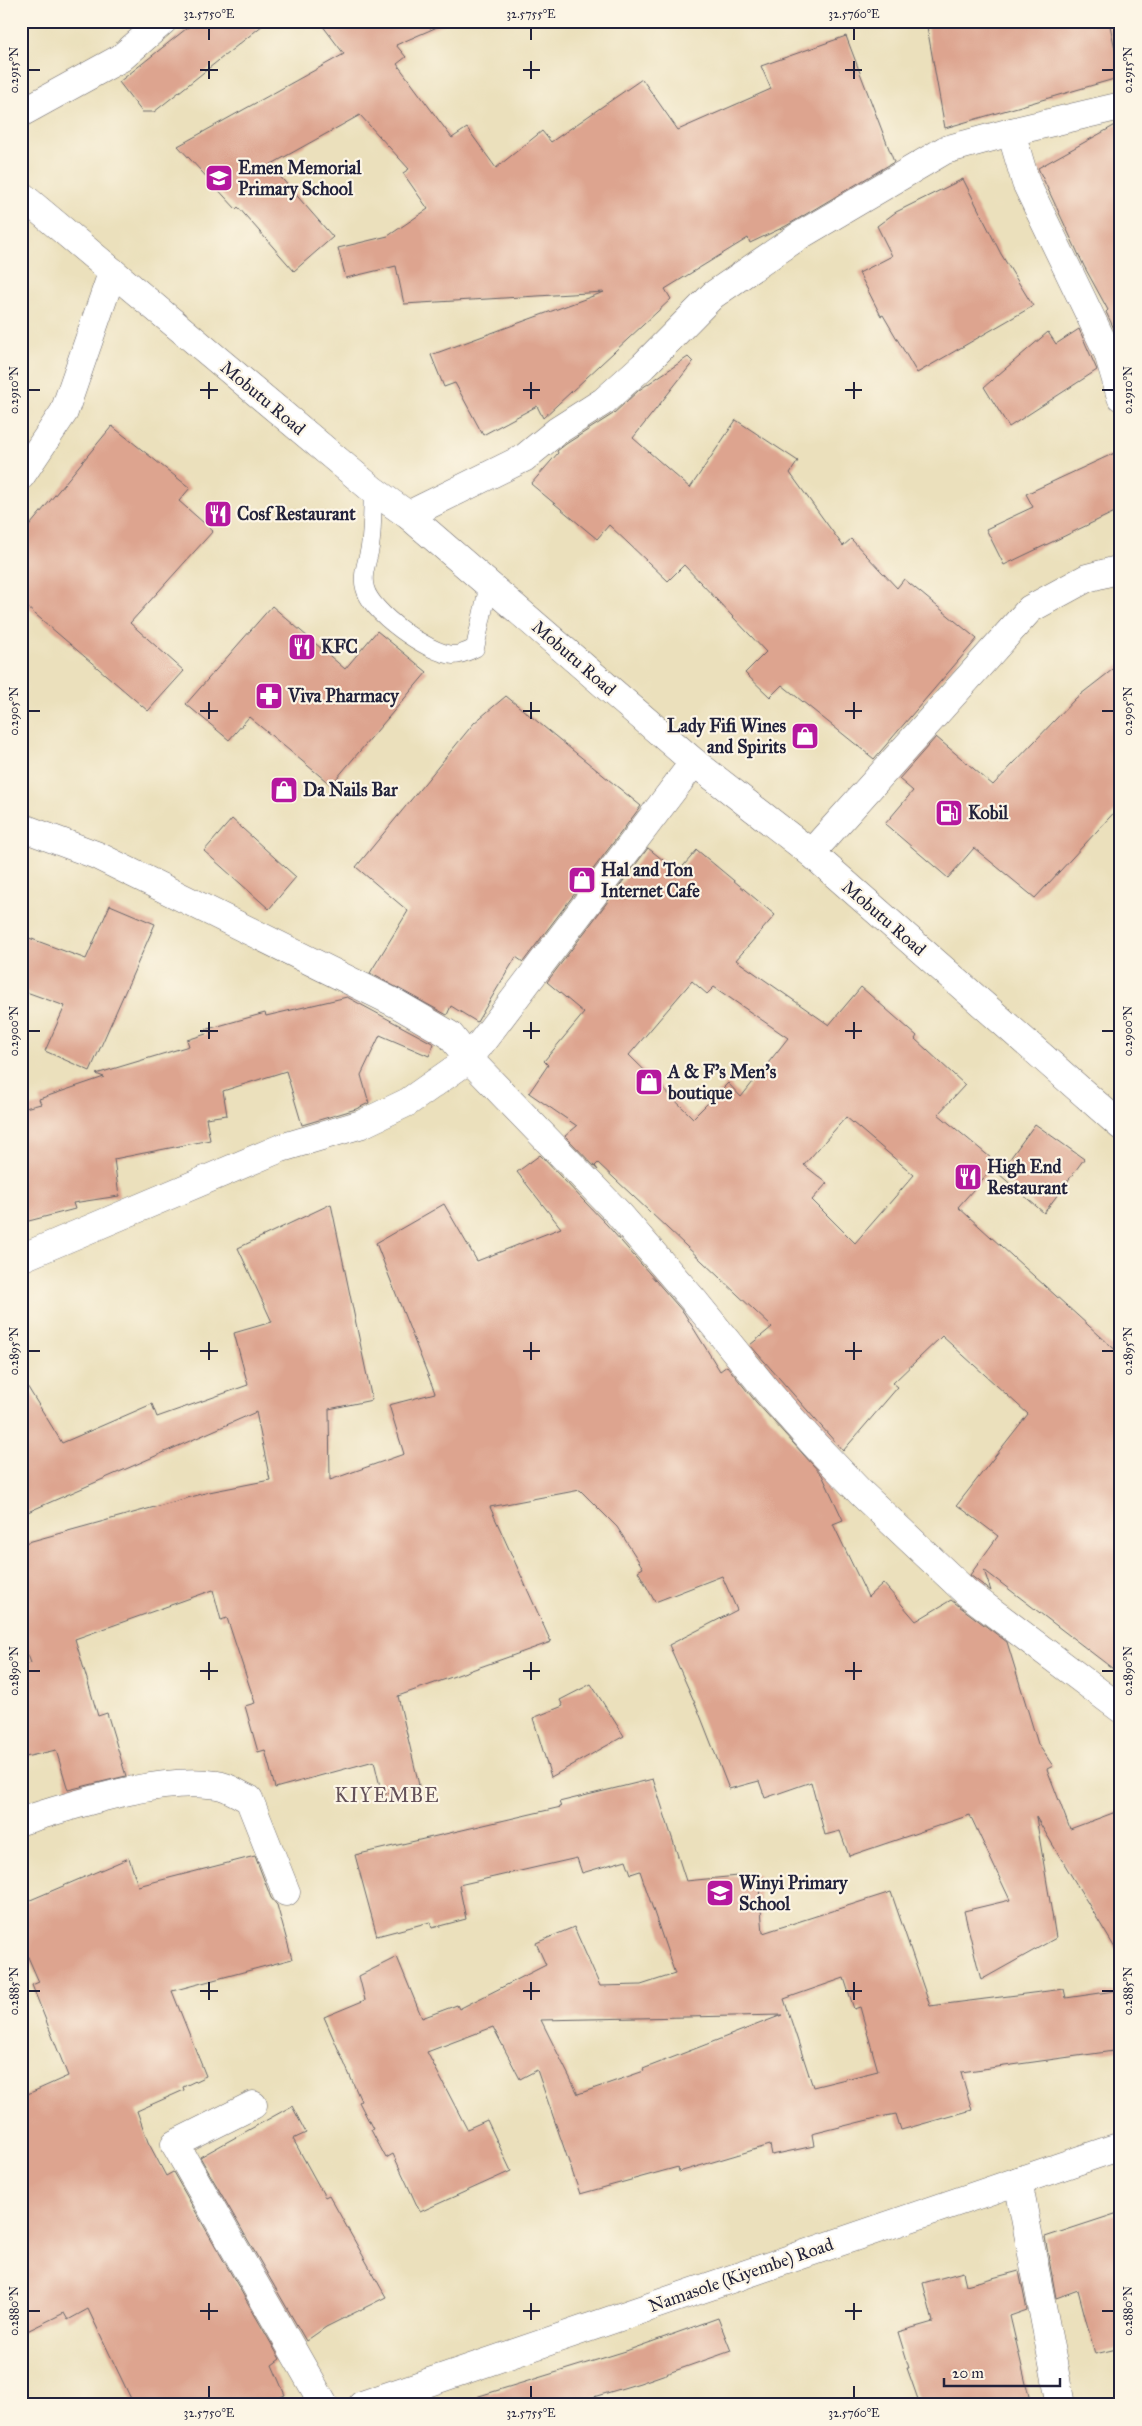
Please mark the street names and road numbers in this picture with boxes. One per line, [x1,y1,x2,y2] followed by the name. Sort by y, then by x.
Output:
[216,356,310,440] street label: Mobutu Road
[528,616,620,700] street label: Mobutu Road
[838,876,930,960] street label: Mobutu Road
[646,2233,837,2318] street label: Namasole (Kiyembe) Road

